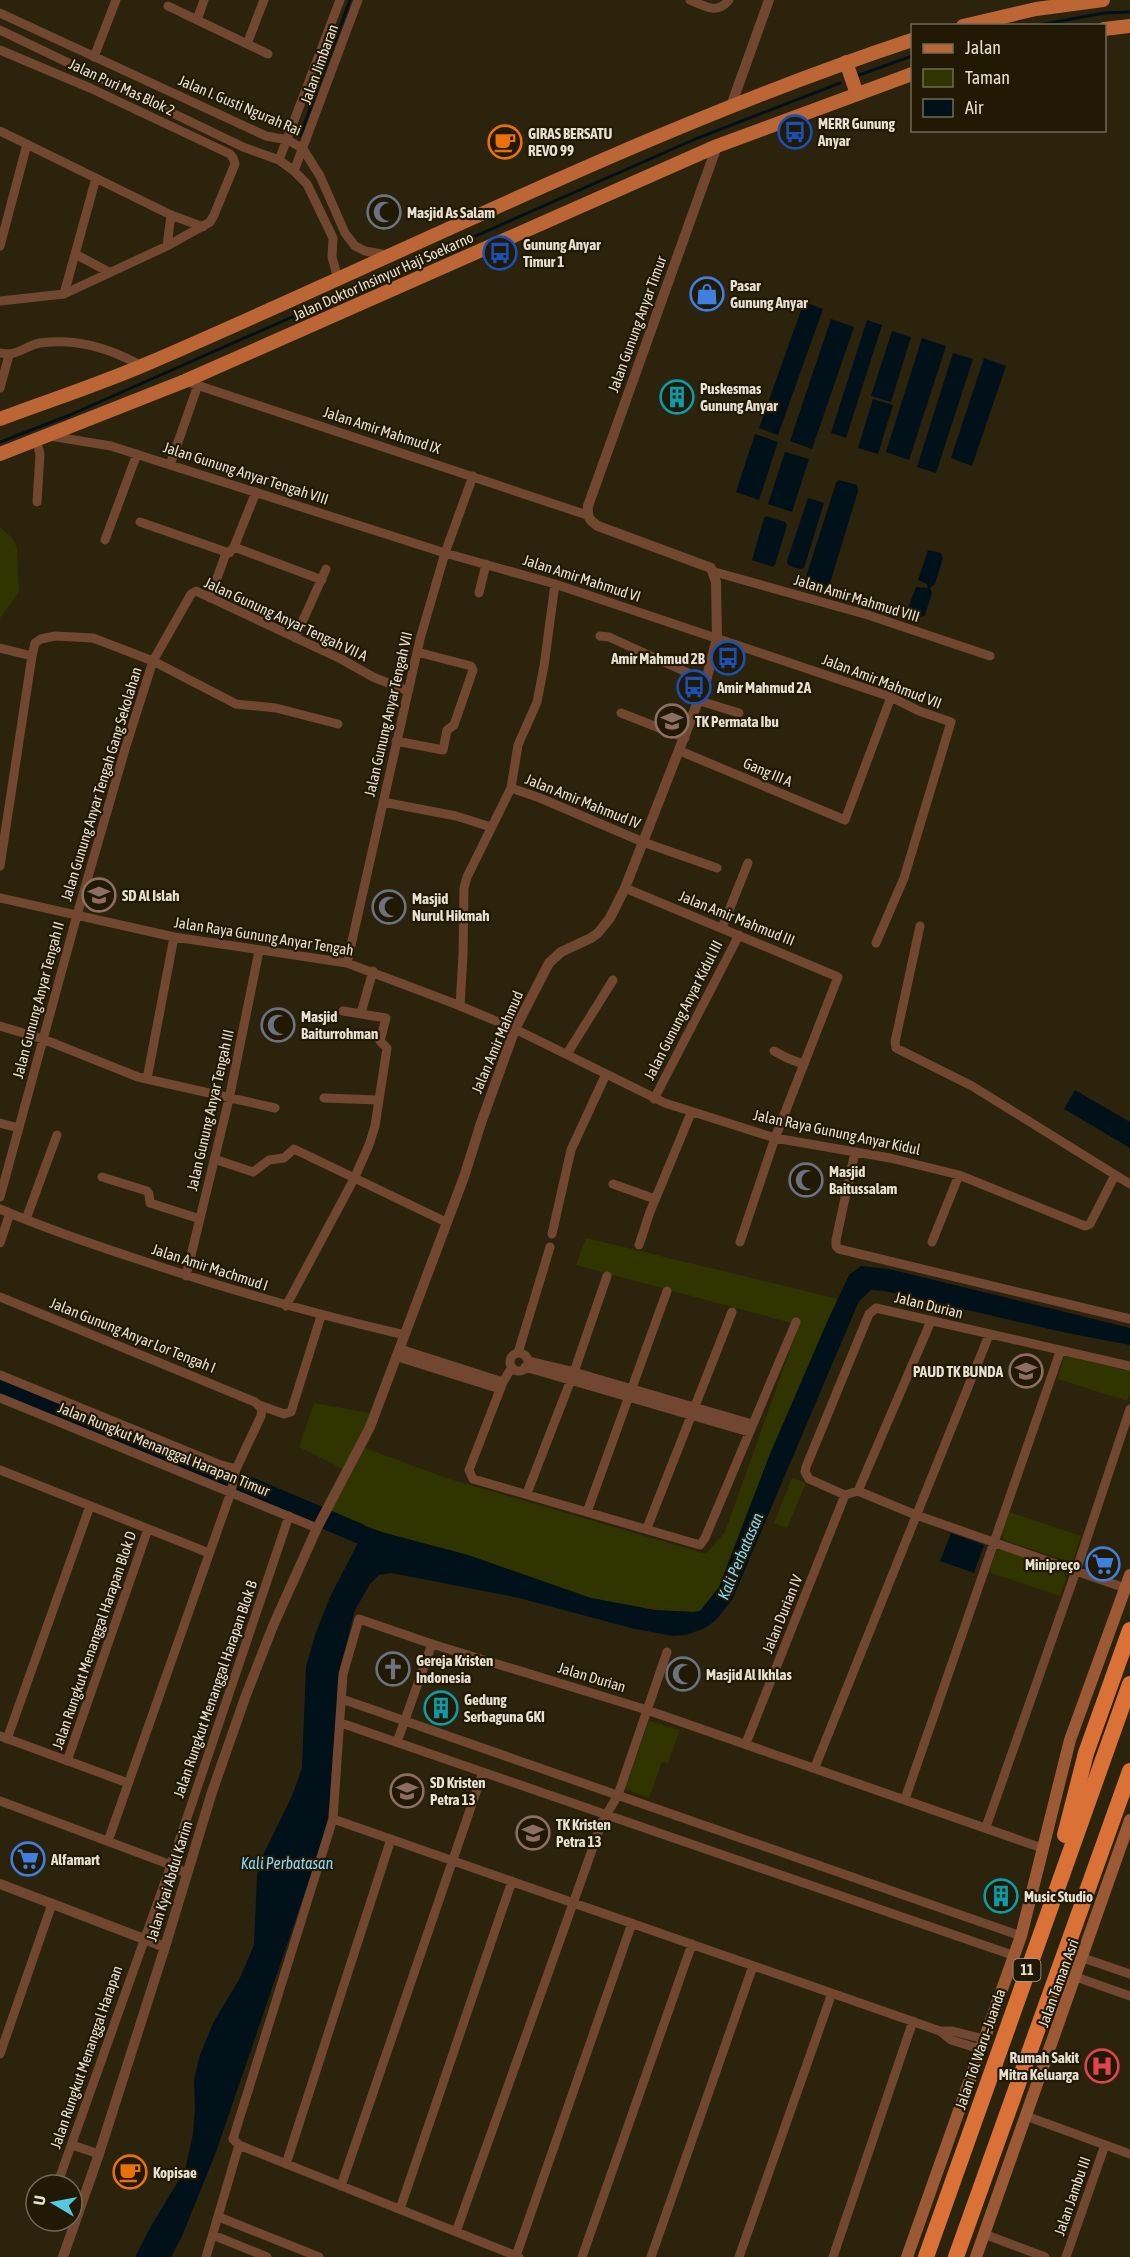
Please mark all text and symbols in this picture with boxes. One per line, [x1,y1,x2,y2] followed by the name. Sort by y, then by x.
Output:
[297,22,341,106] street label: Jalan Jimbaran
[911,24,1106,132] legend
[965,37,1001,58] text: Jalan
[66,55,178,119] street label: Jalan Puri Mas Blok 2
[965,67,1010,88] text: Taman
[176,71,304,139] street label: Jalan I. Gusti Ngurah Rai
[965,97,984,118] text: Air
[777,114,813,150] bus stop icon: MERR Gunung Anyar
[817,115,895,149] place label: MERR Gunung Anyar
[487,124,523,160] cafe icon: GIRAS BERSATU REVO 99
[528,125,613,159] place label: GIRAS BERSATU REVO 99
[366,194,402,230] mosque icon: Masjid As Salam
[407,204,495,221] place label: Masjid As Salam
[290,228,476,324] street label: Jalan Doktor Insinyur Haji Soekarno
[482,235,518,271] bus stop icon: Gunung Anyar Timur 1
[523,236,601,270] place label: Gunung Anyar Timur 1
[604,253,670,395] street label: Jalan Gunung Anyar Timur
[689,276,725,312] shop icon: Pasar Gunung Anyar
[730,277,808,311] place label: Pasar Gunung Anyar
[659,379,695,415] building icon: Puskesmas Gunung Anyar
[700,380,778,414] place label: Puskesmas Gunung Anyar
[321,403,443,457] street label: Jalan Amir Mahmud IX
[161,438,331,508] street label: Jalan Gunung Anyar Tengah VIII
[521,551,643,605] street label: Jalan Amir Mahmud VI
[792,571,922,625] street label: Jalan Amir Mahmud VIII
[202,574,371,665] street label: Jalan Gunung Anyar Tengah VII A
[361,630,415,798] street label: Jalan Gunung Anyar Tengah VII
[710,640,746,676] bus stop icon: Amir Mahmud 2B
[610,650,706,667] place label: Amir Mahmud 2B
[820,650,944,712] street label: Jalan Amir Mahmud VII
[57,665,145,903] street label: Jalan Gunung Anyar Tengah Gang Sekolahan
[676,669,712,705] bus stop icon: Amir Mahmud 2A
[716,679,812,696] place label: Amir Mahmud 2A
[654,703,690,739] school or university icon: TK Permata Ibu
[695,713,779,730] place label: TK Permata Ibu
[741,754,796,790] street label: Gang III A
[523,770,644,832] street label: Jalan Amir Mahmud IV
[81,877,117,913] school or university icon: SD Al Islah
[122,887,179,904] place label: SD Al Islah
[677,887,797,949] street label: Jalan Amir Mahmud III
[371,889,407,925] mosque icon: Masjid Nurul Hikmah
[412,890,490,924] place label: Masjid Nurul Hikmah
[173,913,355,959] street label: Jalan Raya Gunung Anyar Tengah
[9,920,67,1080] street label: Jalan Gunung Anyar Tengah II
[640,937,726,1083] street label: Jalan Gunung Anyar Kidul III
[468,988,526,1096] street label: Jalan Amir Mahmud
[260,1007,296,1043] mosque icon: Masjid Baiturrohman
[301,1008,378,1042] place label: Masjid Baiturrohman
[183,1028,237,1192] street label: Jalan Gunung Anyar Tengah III
[752,1106,922,1158] street label: Jalan Raya Gunung Anyar Kidul
[788,1162,824,1198] mosque icon: Masjid Baitussalam
[829,1163,898,1197] place label: Masjid Baitussalam
[150,1240,270,1294] street label: Jalan Amir Machmud I
[893,1288,965,1322] street label: Jalan Durian
[48,1294,218,1376] street label: Jalan Gunung Anyar Lor Tengah I
[1008,1353,1044,1389] school or university icon: PAUD TK BUNDA
[913,1363,1004,1380] place label: PAUD TK BUNDA
[56,1399,273,1500] street label: Jalan Rungkut Menanggal Harapan Timur
[714,1510,766,1602] water label: Kali Perbatasan
[49,1529,139,1751] street label: Jalan Rungkut Menanggal Harapan Blok D
[1085,1546,1121,1582] supermarket icon: Minipreço
[1025,1556,1080,1573] place label: Minipreço
[759,1572,806,1656] street label: Jalan Durian IV
[170,1578,260,1800] street label: Jalan Rungkut Menanggal Harapan Blok B
[375,1651,411,1687] church icon: Gereja Kristen Indonesia
[416,1652,493,1686] place label: Gereja Kristen Indonesia
[665,1656,701,1692] mosque icon: Masjid Al Ikhlas
[556,1659,628,1695] street label: Jalan Durian
[706,1666,792,1683] place label: Masjid Al Ikhlas
[423,1690,459,1726] building icon: Gedung Serbaguna GKI
[464,1691,545,1725] place label: Gedung Serbaguna GKI
[389,1773,425,1809] school or university icon: SD Kristen Petra 13
[430,1774,486,1808] place label: SD Kristen Petra 13
[515,1815,551,1851] school or university icon: TK Kristen Petra 13
[556,1816,611,1850] place label: TK Kristen Petra 13
[143,1819,195,1943] street label: Jalan Kyai Abdul Karim
[10,1841,46,1877] supermarket icon: Alfamart
[50,1851,100,1868] place label: Alfamart
[241,1854,333,1872] water label: Kali Perbatasan
[983,1878,1019,1914] building icon: Music Studio
[1024,1888,1093,1905] place label: Music Studio
[1034,1937,1082,2029] street label: Jalan Taman Asri
[1014,1959,1040,1981] road number: 11
[47,1963,125,2151] street label: Jalan Rungkut Menanggal Harapan
[951,1987,1009,2111] street label: Jalan Tol Waru–Juanda
[1084,2048,1120,2084] hospital icon: Rumah Sakit Mitra Keluarga
[999,2049,1080,2083] place label: Rumah Sakit Mitra Keluarga
[112,2154,148,2190] cafe icon: Kopisae
[1051,2154,1093,2238] street label: Jalan Jambu III
[153,2164,197,2181] place label: Kopisae
[24,2173,84,2233] north arrow
[30,2194,49,2207] text: U

